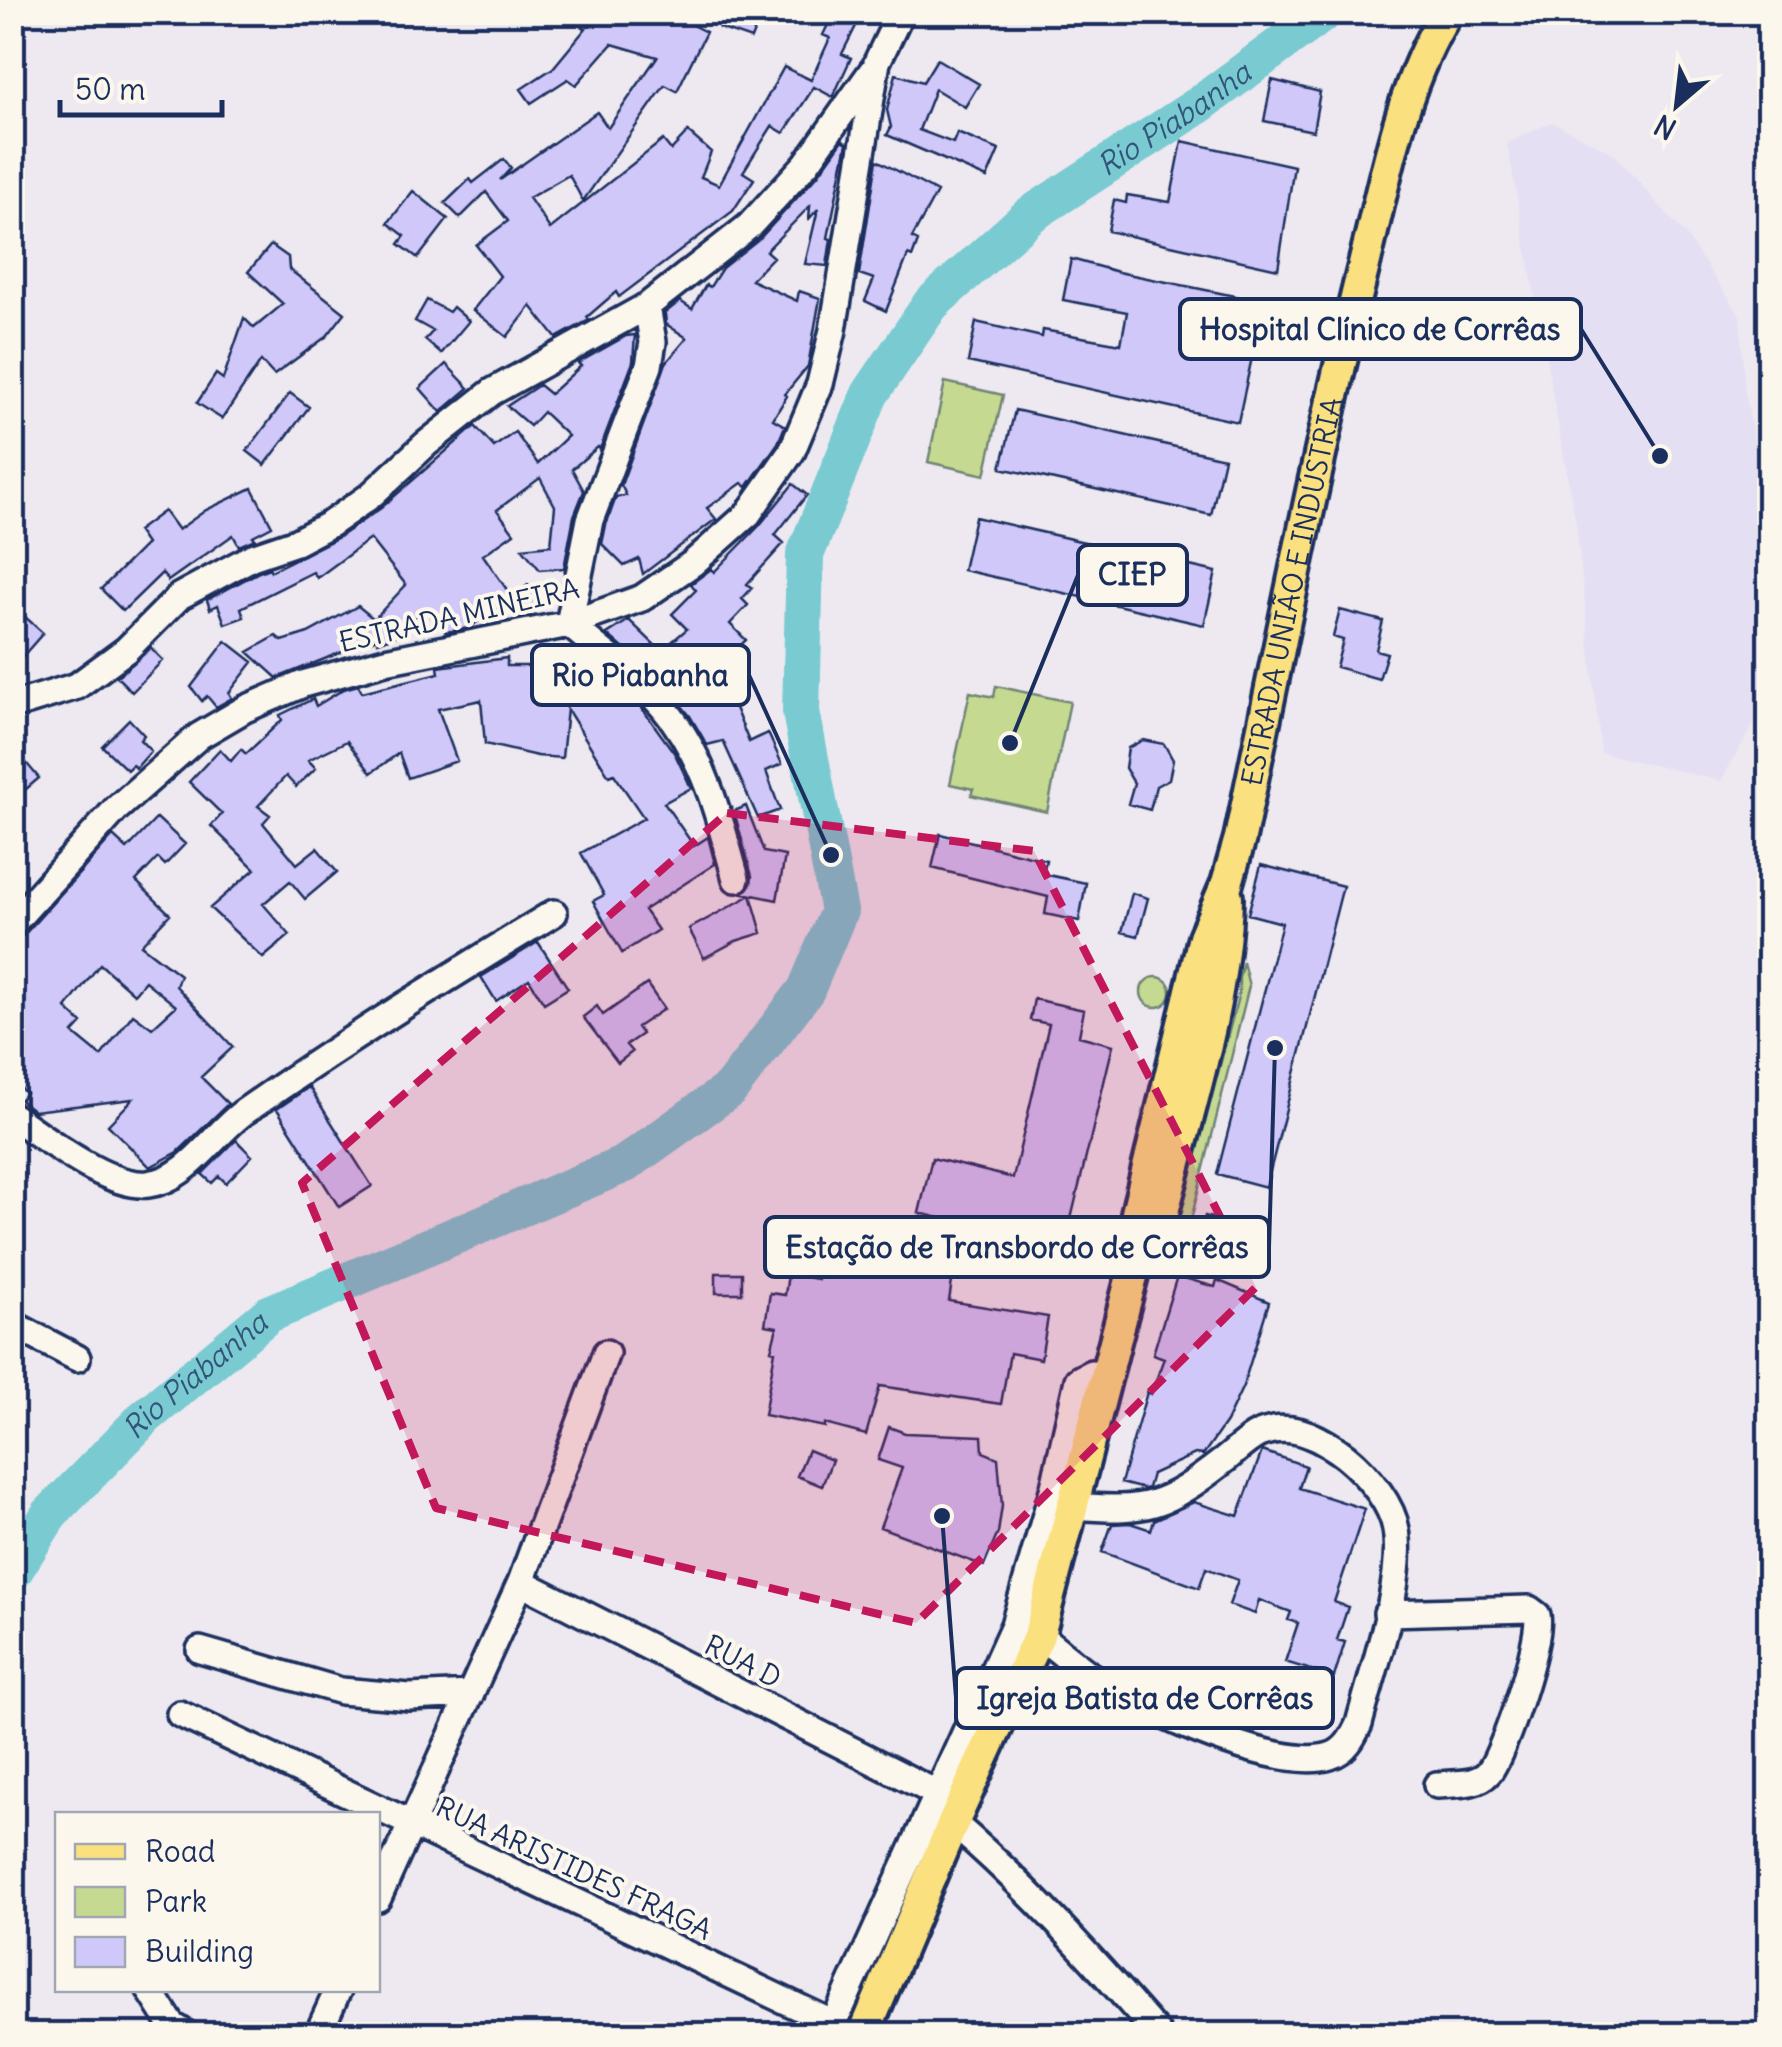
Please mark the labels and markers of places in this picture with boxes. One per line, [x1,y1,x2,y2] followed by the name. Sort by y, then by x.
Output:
[1180,299,1581,359] callout: Hospital Clínico de Corrêas
[1078,545,1187,605] callout: CIEP
[532,645,749,705] callout: Rio Piabanha
[765,1217,1269,1277] callout: Estação de Transbordo de Corrêas
[956,1668,1333,1728] callout: Igreja Batista de Corrêas

